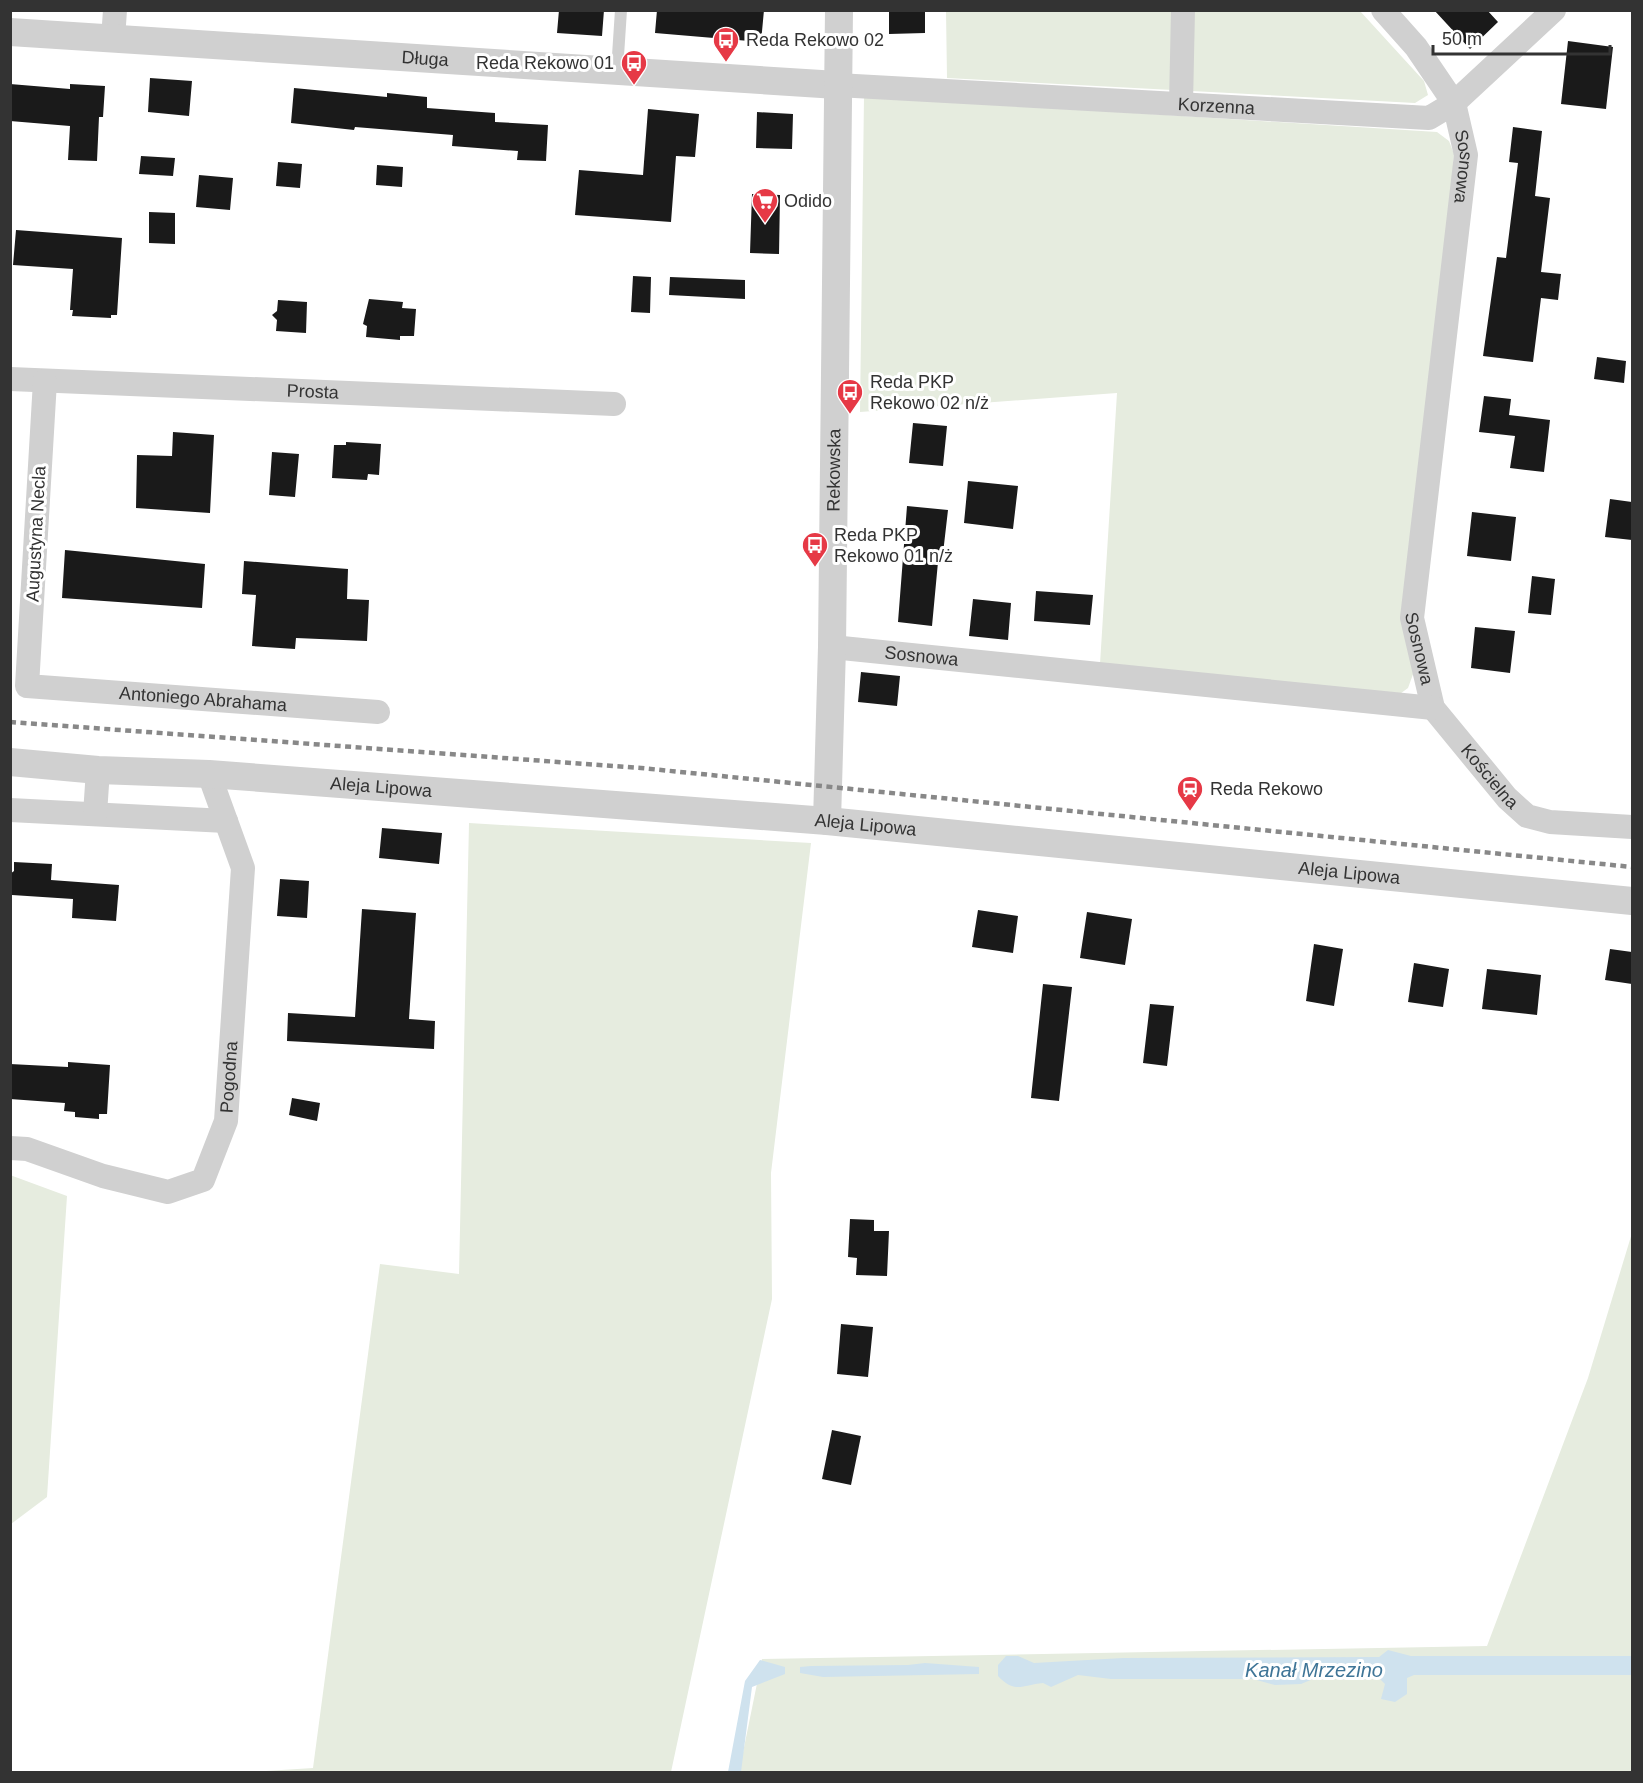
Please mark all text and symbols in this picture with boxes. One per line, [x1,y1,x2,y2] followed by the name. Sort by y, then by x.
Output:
[1433,18,1610,56] scale bar
[711,25,741,63] bus stop icon: Reda Rekowo 02
[1442,29,1482,49] text: 50 m
[746,30,884,50] place label: Reda Rekowo 02
[401,47,450,70] street label: Długa
[619,48,649,86] bus stop icon: Reda Rekowo 01
[476,53,614,73] place label: Reda Rekowo 01
[1177,94,1256,118] street label: Korzenna
[1450,128,1476,205] street label: Sosnowa
[750,186,780,224] supermarket icon: Odido
[784,191,832,211] place label: Odido
[870,372,989,413] place label: Reda PKP Rekowo 02 n/ż
[835,377,865,415] bus stop icon: Reda PKP Rekowo 02 n/ż
[286,380,340,403] street label: Prosta
[823,427,844,512] street label: Rekowska
[22,465,50,602] street label: Augustyna Necla
[834,525,953,566] place label: Reda PKP Rekowo 01 n/ż
[800,530,830,568] bus stop icon: Reda PKP Rekowo 01 n/ż
[1401,610,1437,688] street label: Sosnowa
[884,642,960,670] street label: Sosnowa
[118,683,289,715] street label: Antoniego Abrahama
[1457,740,1523,814] street label: Kościelna
[329,773,434,801] street label: Aleja Lipowa
[1175,774,1205,812] station icon: Reda Rekowo
[1210,779,1323,799] place label: Reda Rekowo
[814,810,918,840] street label: Aleja Lipowa
[1297,858,1402,888] street label: Aleja Lipowa
[217,1039,241,1114] street label: Pogodna
[1245,1659,1383,1681] water label: Kanał Mrzezino

